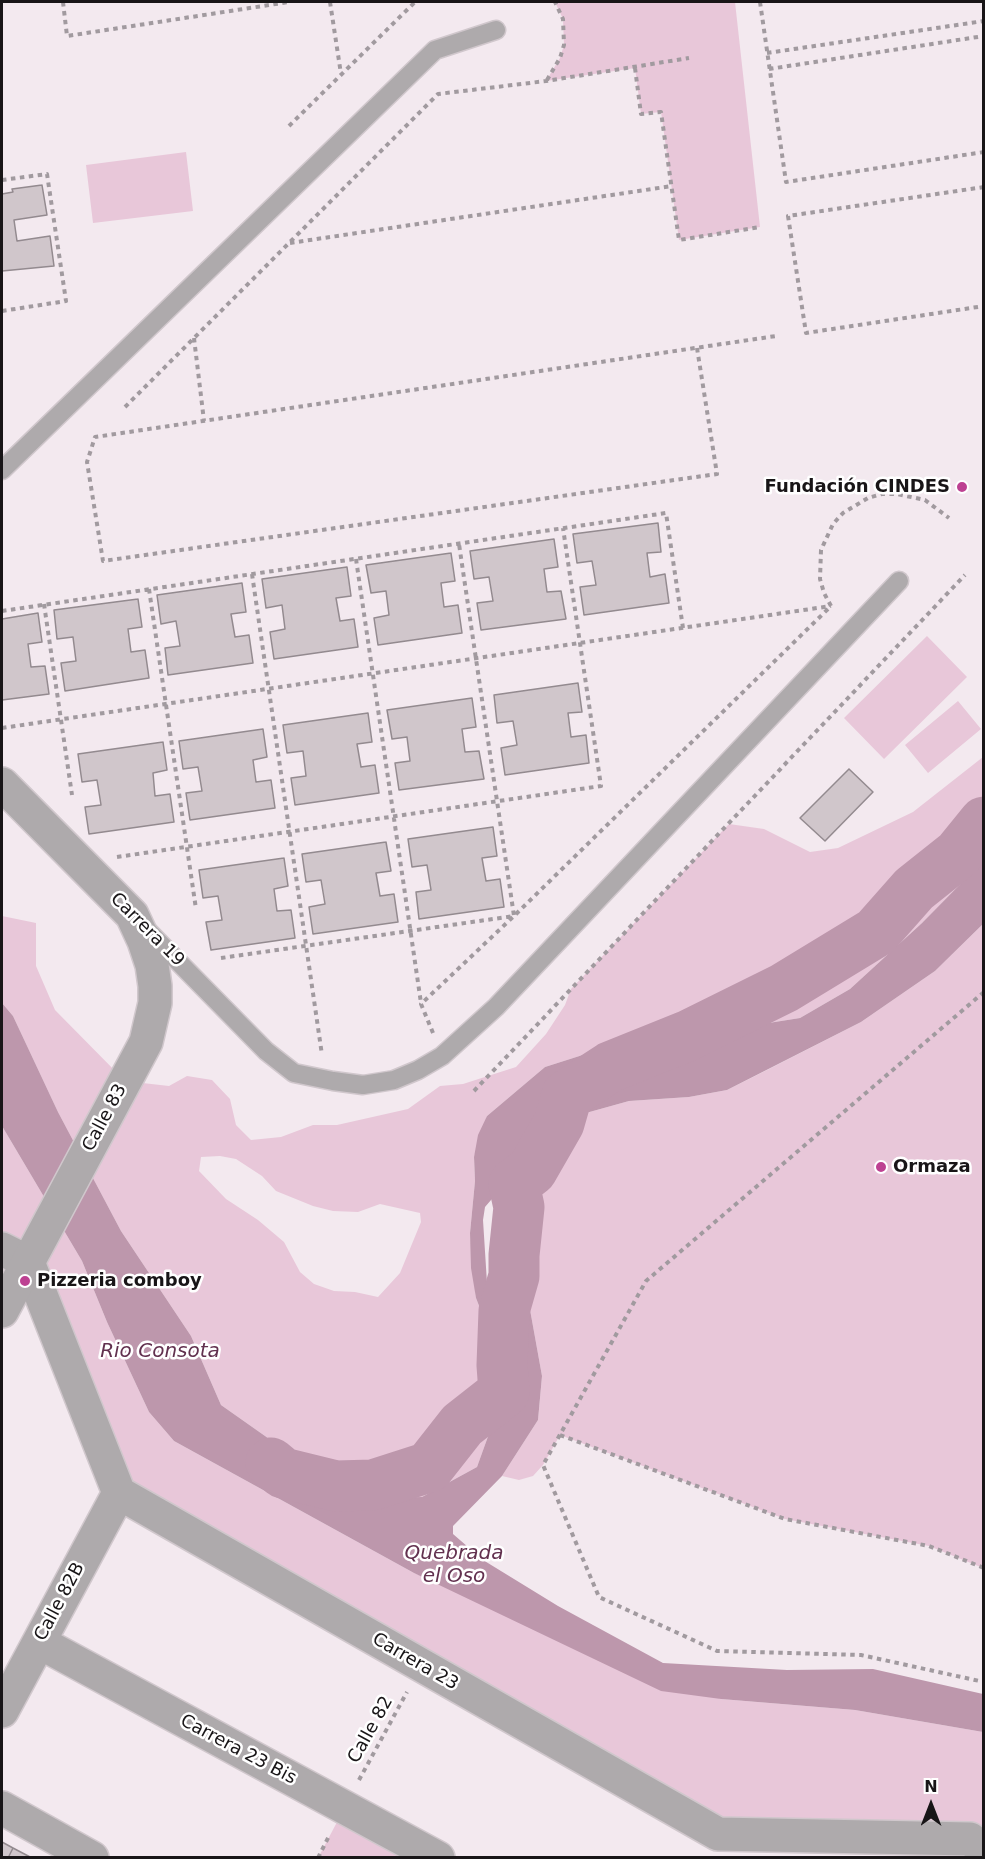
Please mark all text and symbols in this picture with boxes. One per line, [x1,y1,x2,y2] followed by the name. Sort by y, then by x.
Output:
[764,476,950,498] place label: Fundación CINDES
[955,480,969,494] marker: Fundación CINDES
[105,888,189,972] street label: Carrera 19
[78,1081,132,1155] street label: Calle 83
[893,1156,971,1178] place label: Ormaza
[874,1160,888,1174] marker: Ormaza
[37,1270,202,1292] place label: Pizzeria comboy
[18,1274,32,1288] marker: Pizzeria comboy
[100,1340,220,1364] water label: Rio Consota
[405,1542,503,1589] water label: Quebrada el Oso
[30,1559,90,1645] street label: Calle 82B
[368,1629,462,1695] street label: Carrera 23
[344,1693,398,1767] street label: Calle 82
[176,1710,300,1790] street label: Carrera 23 Bis
[901,1775,961,1835] north arrow
[924,1777,938,1796] text: N

